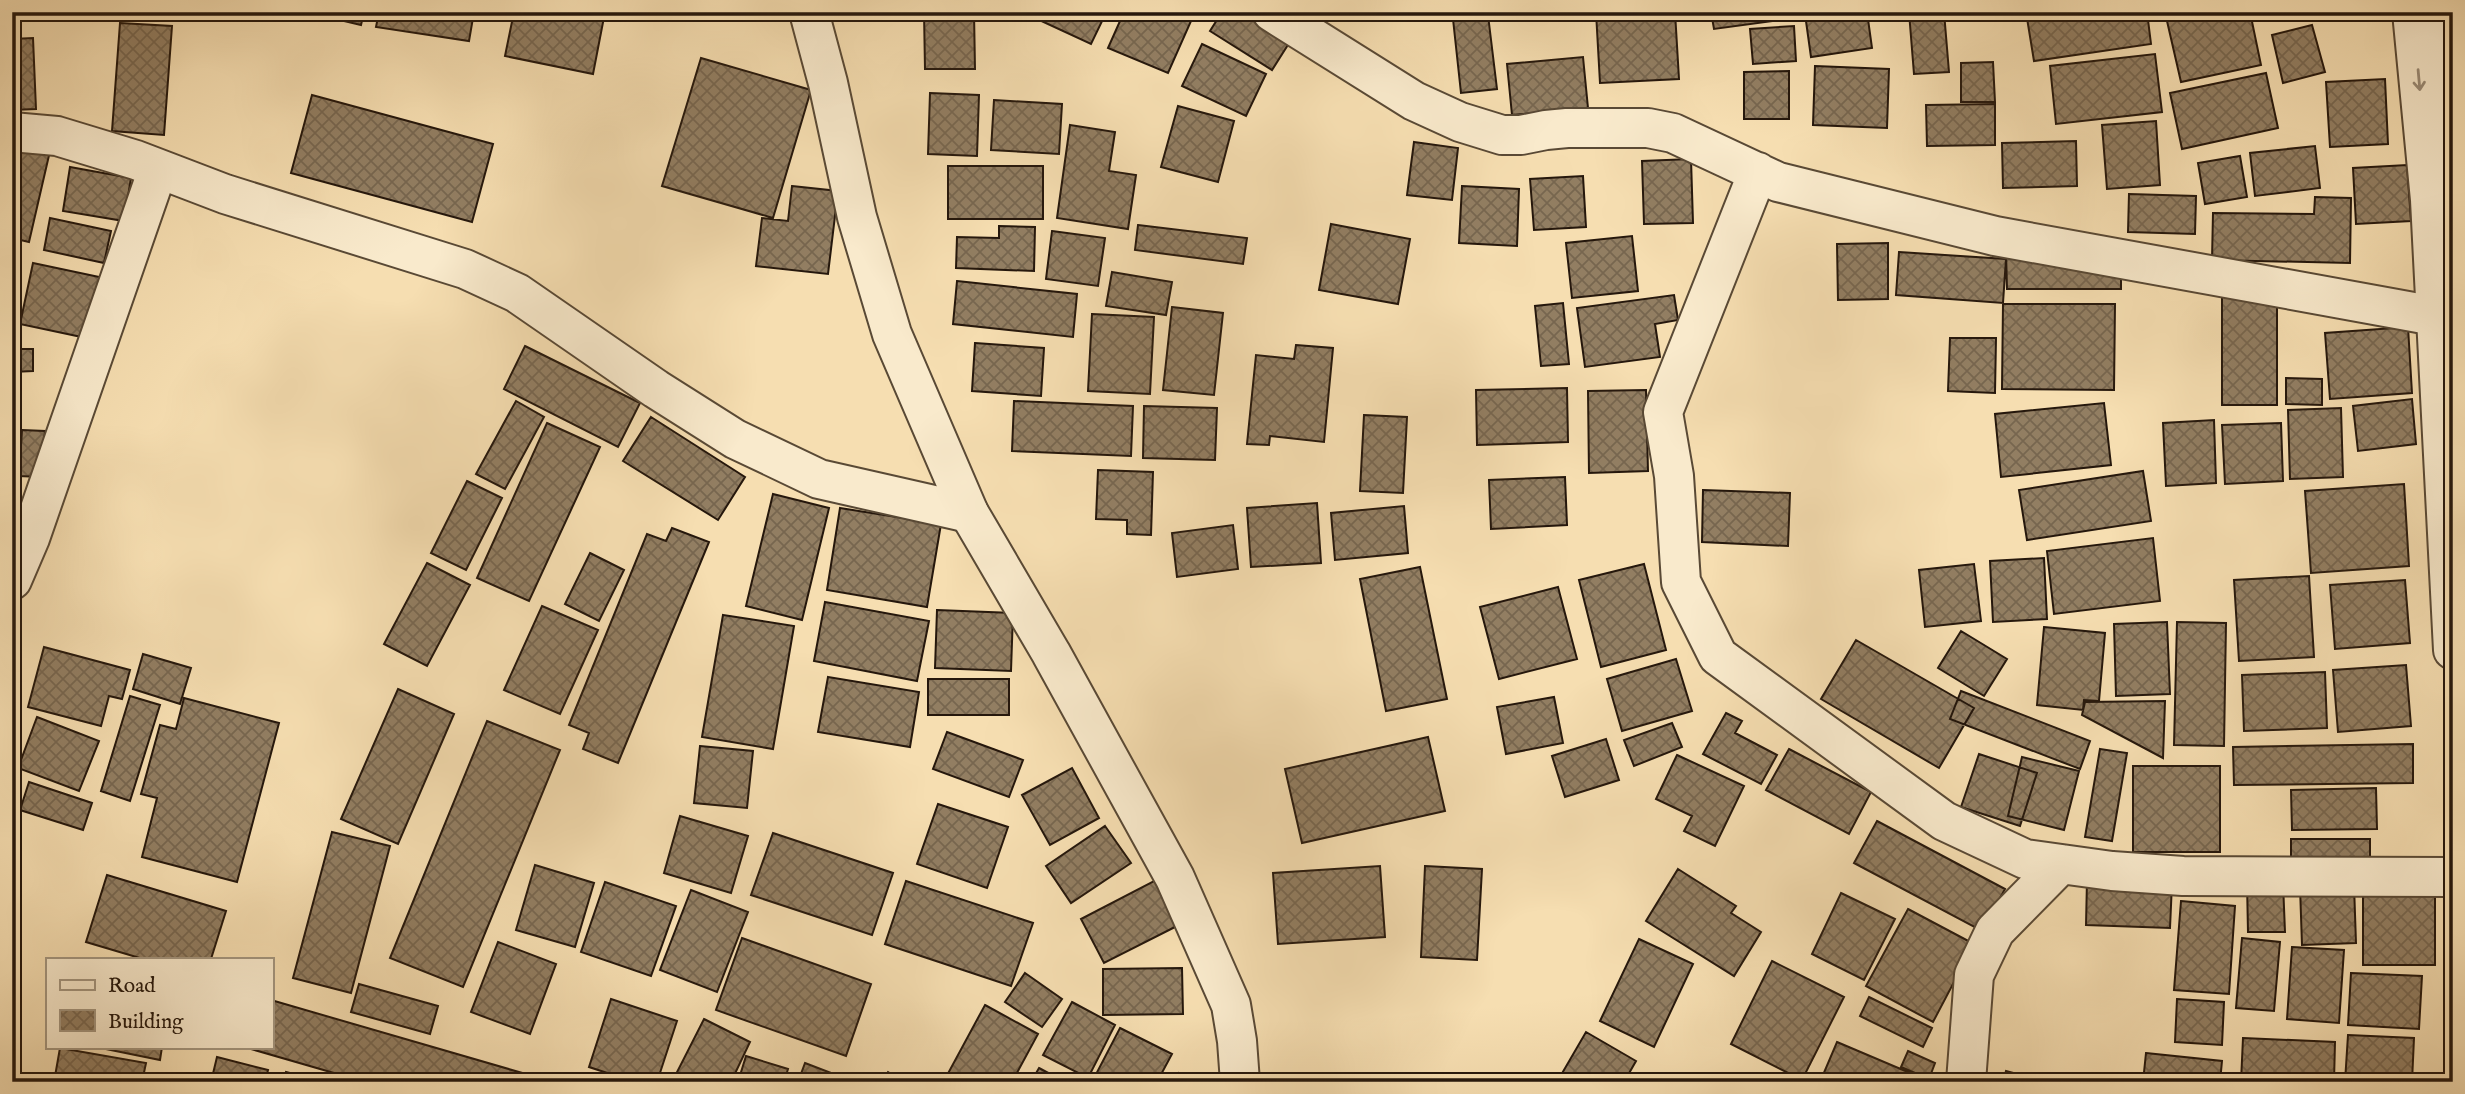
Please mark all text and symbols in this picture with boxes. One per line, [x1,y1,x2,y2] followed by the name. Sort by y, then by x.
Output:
[2413,68,2426,91] one-way arrow
[46,958,273,1048] legend
[108,973,156,1000] text: Road
[108,1009,184,1036] text: Building

